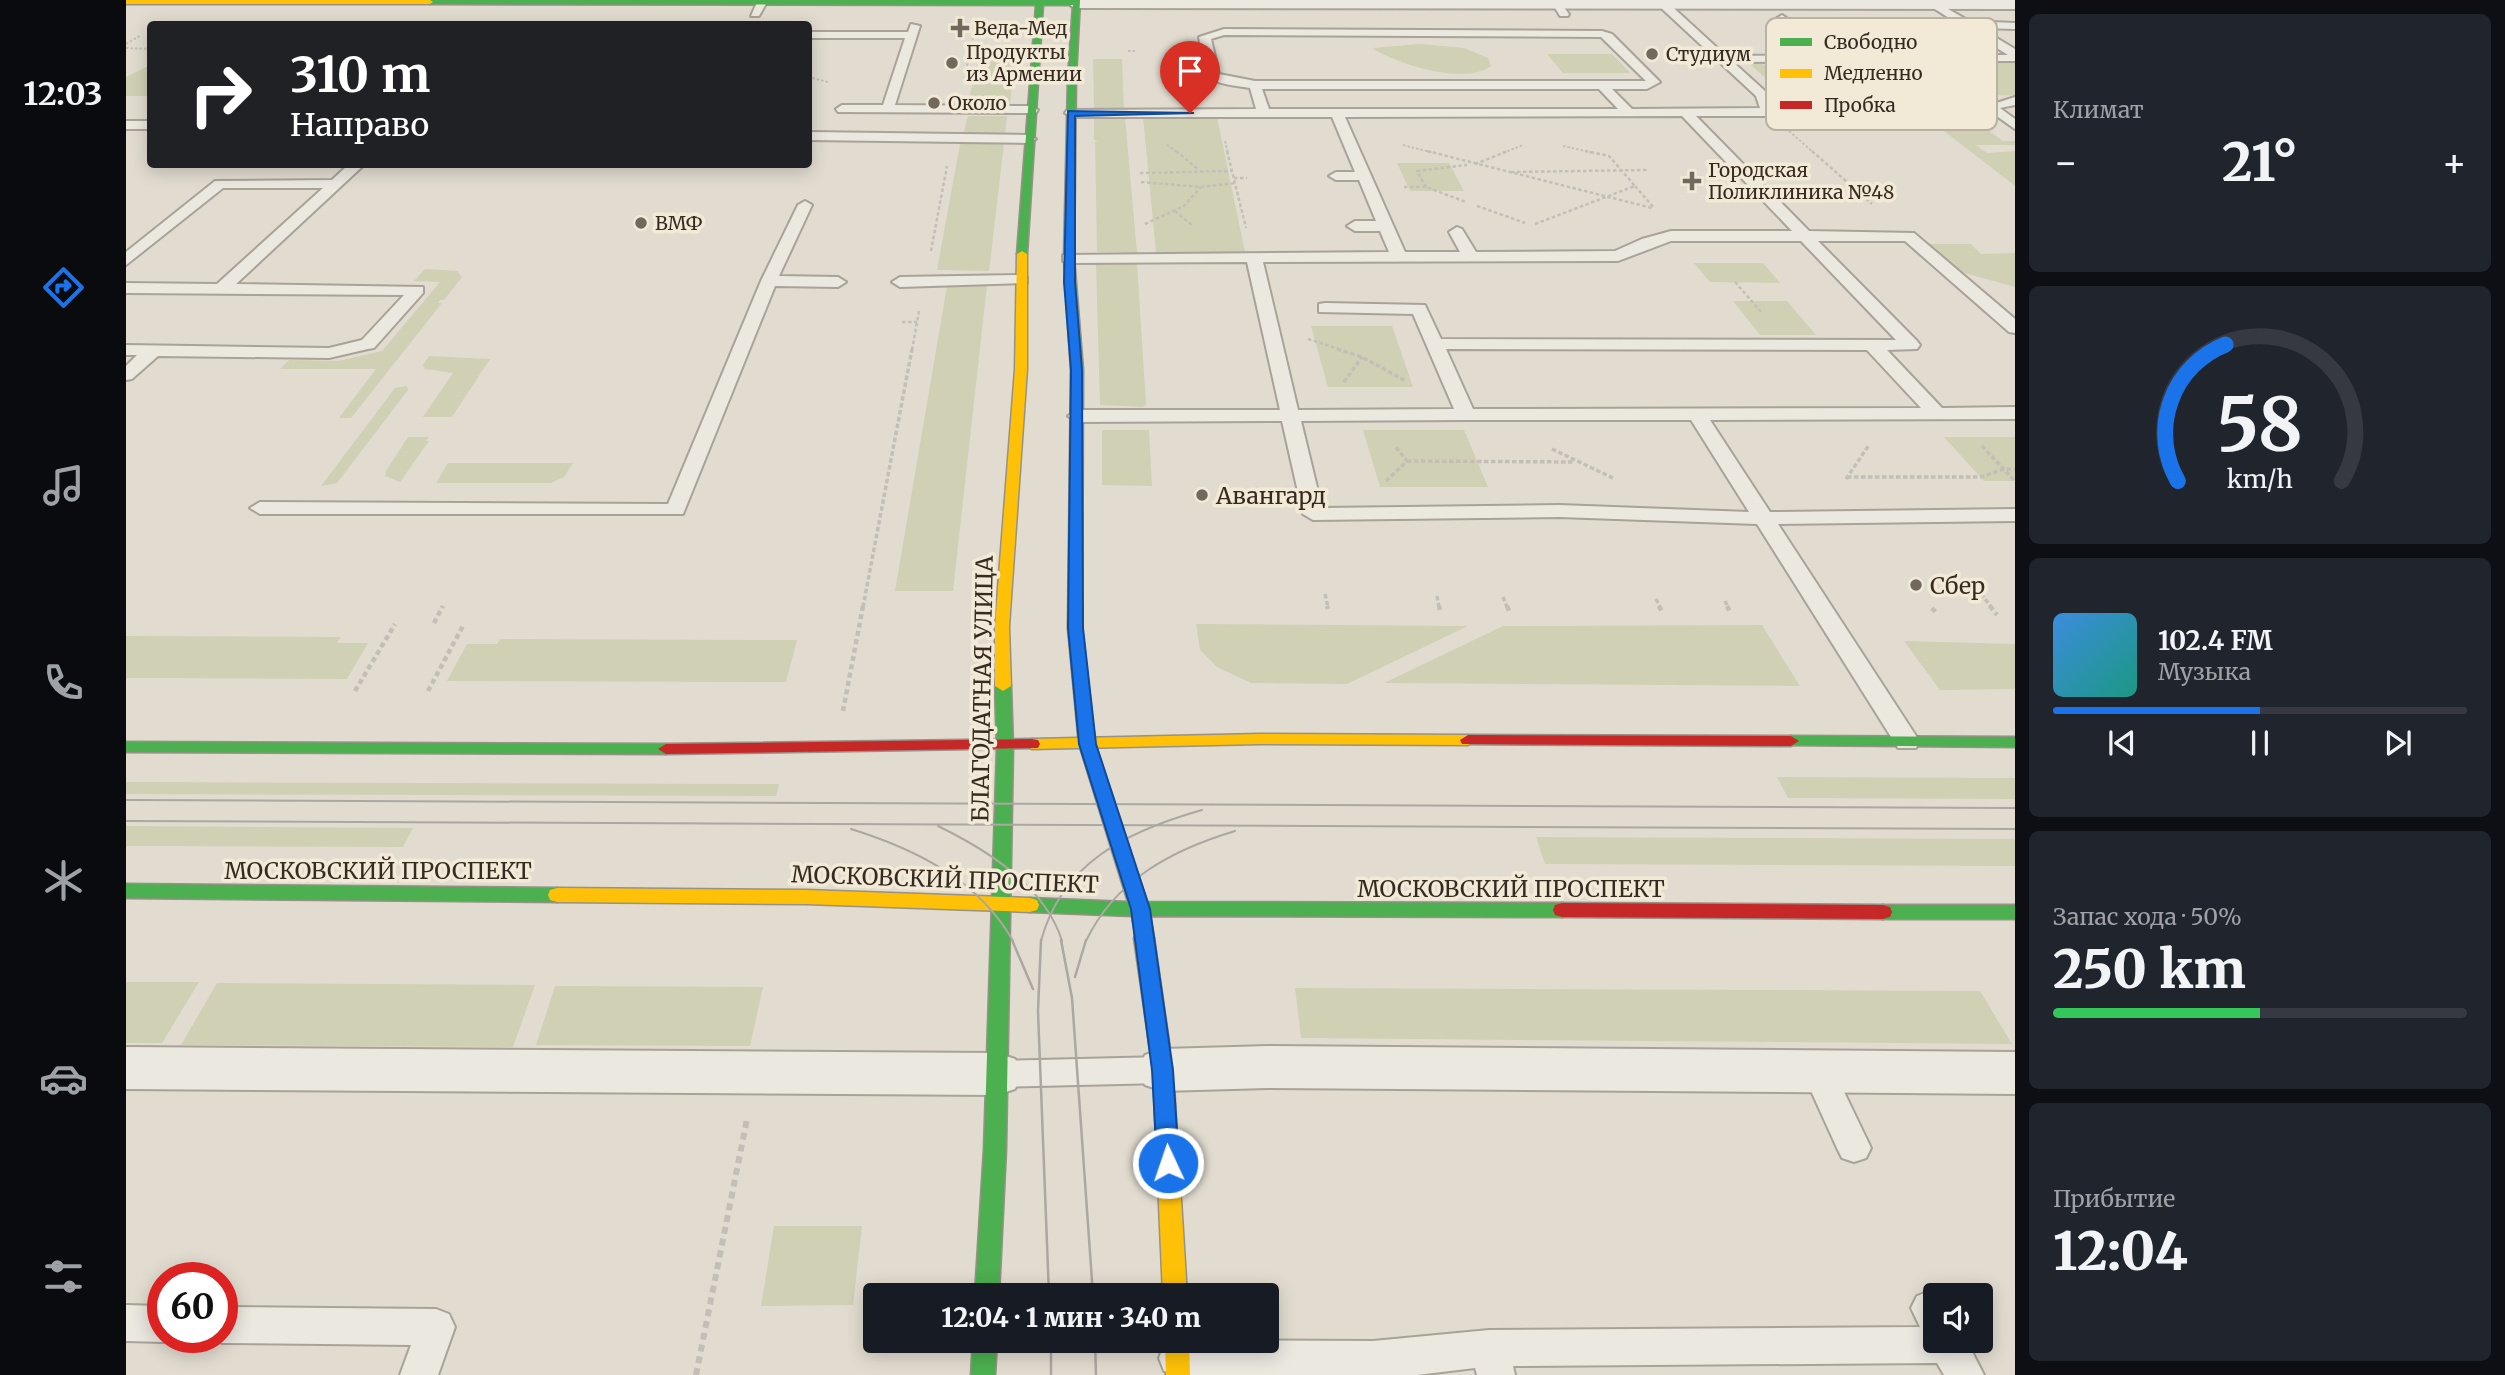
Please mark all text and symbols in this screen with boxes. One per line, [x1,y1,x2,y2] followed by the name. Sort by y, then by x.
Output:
[974,16,1068,40] place label: Веда-Мед
[1766,18,1997,130] legend
[952,20,968,36] marker: Веда-Мед
[1824,30,1917,54] text: Свободно
[966,40,1082,86] place label: Продукты из Армении
[1160,41,1220,113] pin
[1666,42,1751,66] place label: Студиум
[290,44,430,105] text: 310 m
[1644,46,1660,62] marker: Студиум
[175,49,266,140] icon: right
[1171,52,1209,90] icon: arrive
[944,55,960,71] marker: Продукты из Армении
[1824,61,1923,85] text: Медленно
[23,74,103,114] text: 12:03
[948,91,1007,115] place label: Около
[1824,93,1896,117] text: Пробка
[926,95,942,111] marker: Около
[2053,95,2144,124] text: Климат
[290,105,429,145] text: Направо
[2222,130,2298,195] text: 21°
[2053,139,2078,186] text: −
[2442,139,2467,186] text: +
[1708,158,1894,204] place label: Городская Поликлиника №48
[1682,171,1702,191] marker: Городская Поликлиника №48
[655,211,703,235] place label: ВМФ
[633,215,649,231] marker: ВМФ
[39,263,88,312] icon: directions
[2217,380,2303,472] text: 58
[39,461,88,510] icon: music
[2227,463,2293,495] text: km/h
[1215,481,1326,510] place label: Авангард
[1194,487,1210,503] marker: Авангард
[965,555,999,823] street label: БЛАГОДАТНАЯ УЛИЦА
[1930,571,1985,600] place label: Сбер
[1908,577,1924,593] marker: Сбер
[2158,624,2273,657] text: 102.4 FM
[2158,657,2251,686] text: Музыка
[39,658,88,707] icon: phone
[2103,724,2141,762] icon: previous
[2241,724,2279,762] icon: pause
[2379,724,2417,762] icon: next
[39,856,88,905] icon: climate
[224,856,532,885] street label: МОСКОВСКИЙ ПРОСПЕКТ
[791,859,1099,899] street label: МОСКОВСКИЙ ПРОСПЕКТ
[1357,874,1665,903] street label: МОСКОВСКИЙ ПРОСПЕКТ
[2053,902,2242,931] text: Запас хода · 50%
[2053,937,2246,1002] text: 250 km
[39,1054,88,1103] icon: car
[1131,1126,1205,1200] position arrow
[2053,1184,2175,1213] text: Прибытие
[2053,1219,2188,1284] text: 12:04
[39,1252,88,1301] icon: filters
[147,1262,238,1353] speed limit sign: 60
[1923,1283,1993,1353] map controls
[1923,1283,1993,1353] button: sound
[941,1301,1201,1334] text: 12:04 · 1 мин · 340 m

